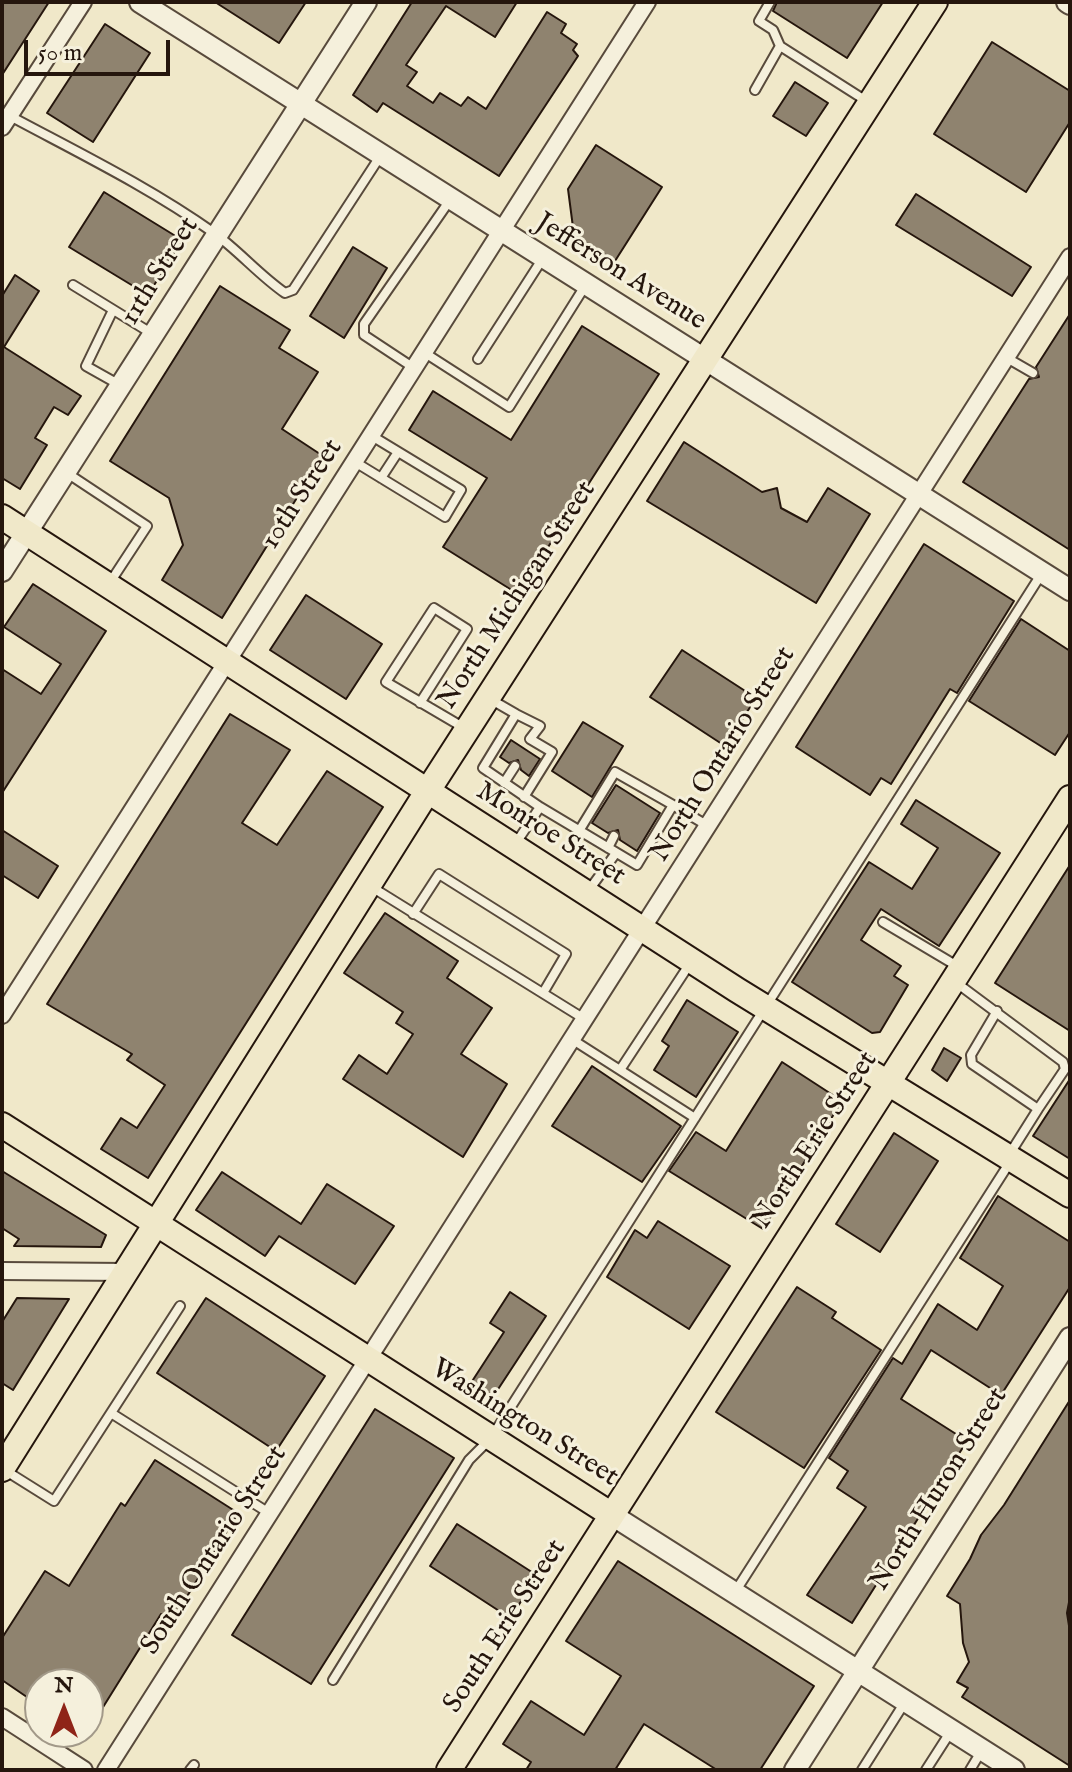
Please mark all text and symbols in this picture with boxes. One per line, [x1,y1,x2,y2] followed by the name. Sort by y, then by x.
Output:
[28,24,174,74] scale bar
[38,38,82,69] text: 50 m
[528,207,712,339] street label: Jefferson Avenue
[115,212,207,332] street label: 11th Street
[255,434,351,556] street label: 10th Street
[432,476,604,716] street label: North Michigan Street
[644,641,804,869] street label: North Ontario Street
[469,776,631,894] street label: Monroe Street
[746,1046,886,1236] street label: North Erie Street
[424,1353,624,1495] street label: Washington Street
[864,1382,1016,1598] street label: North Huron Street
[135,1440,295,1662] street label: South Ontario Street
[437,1534,575,1720] street label: South Erie Street
[24,1668,104,1748] north arrow
[54,1672,74,1700] text: N

